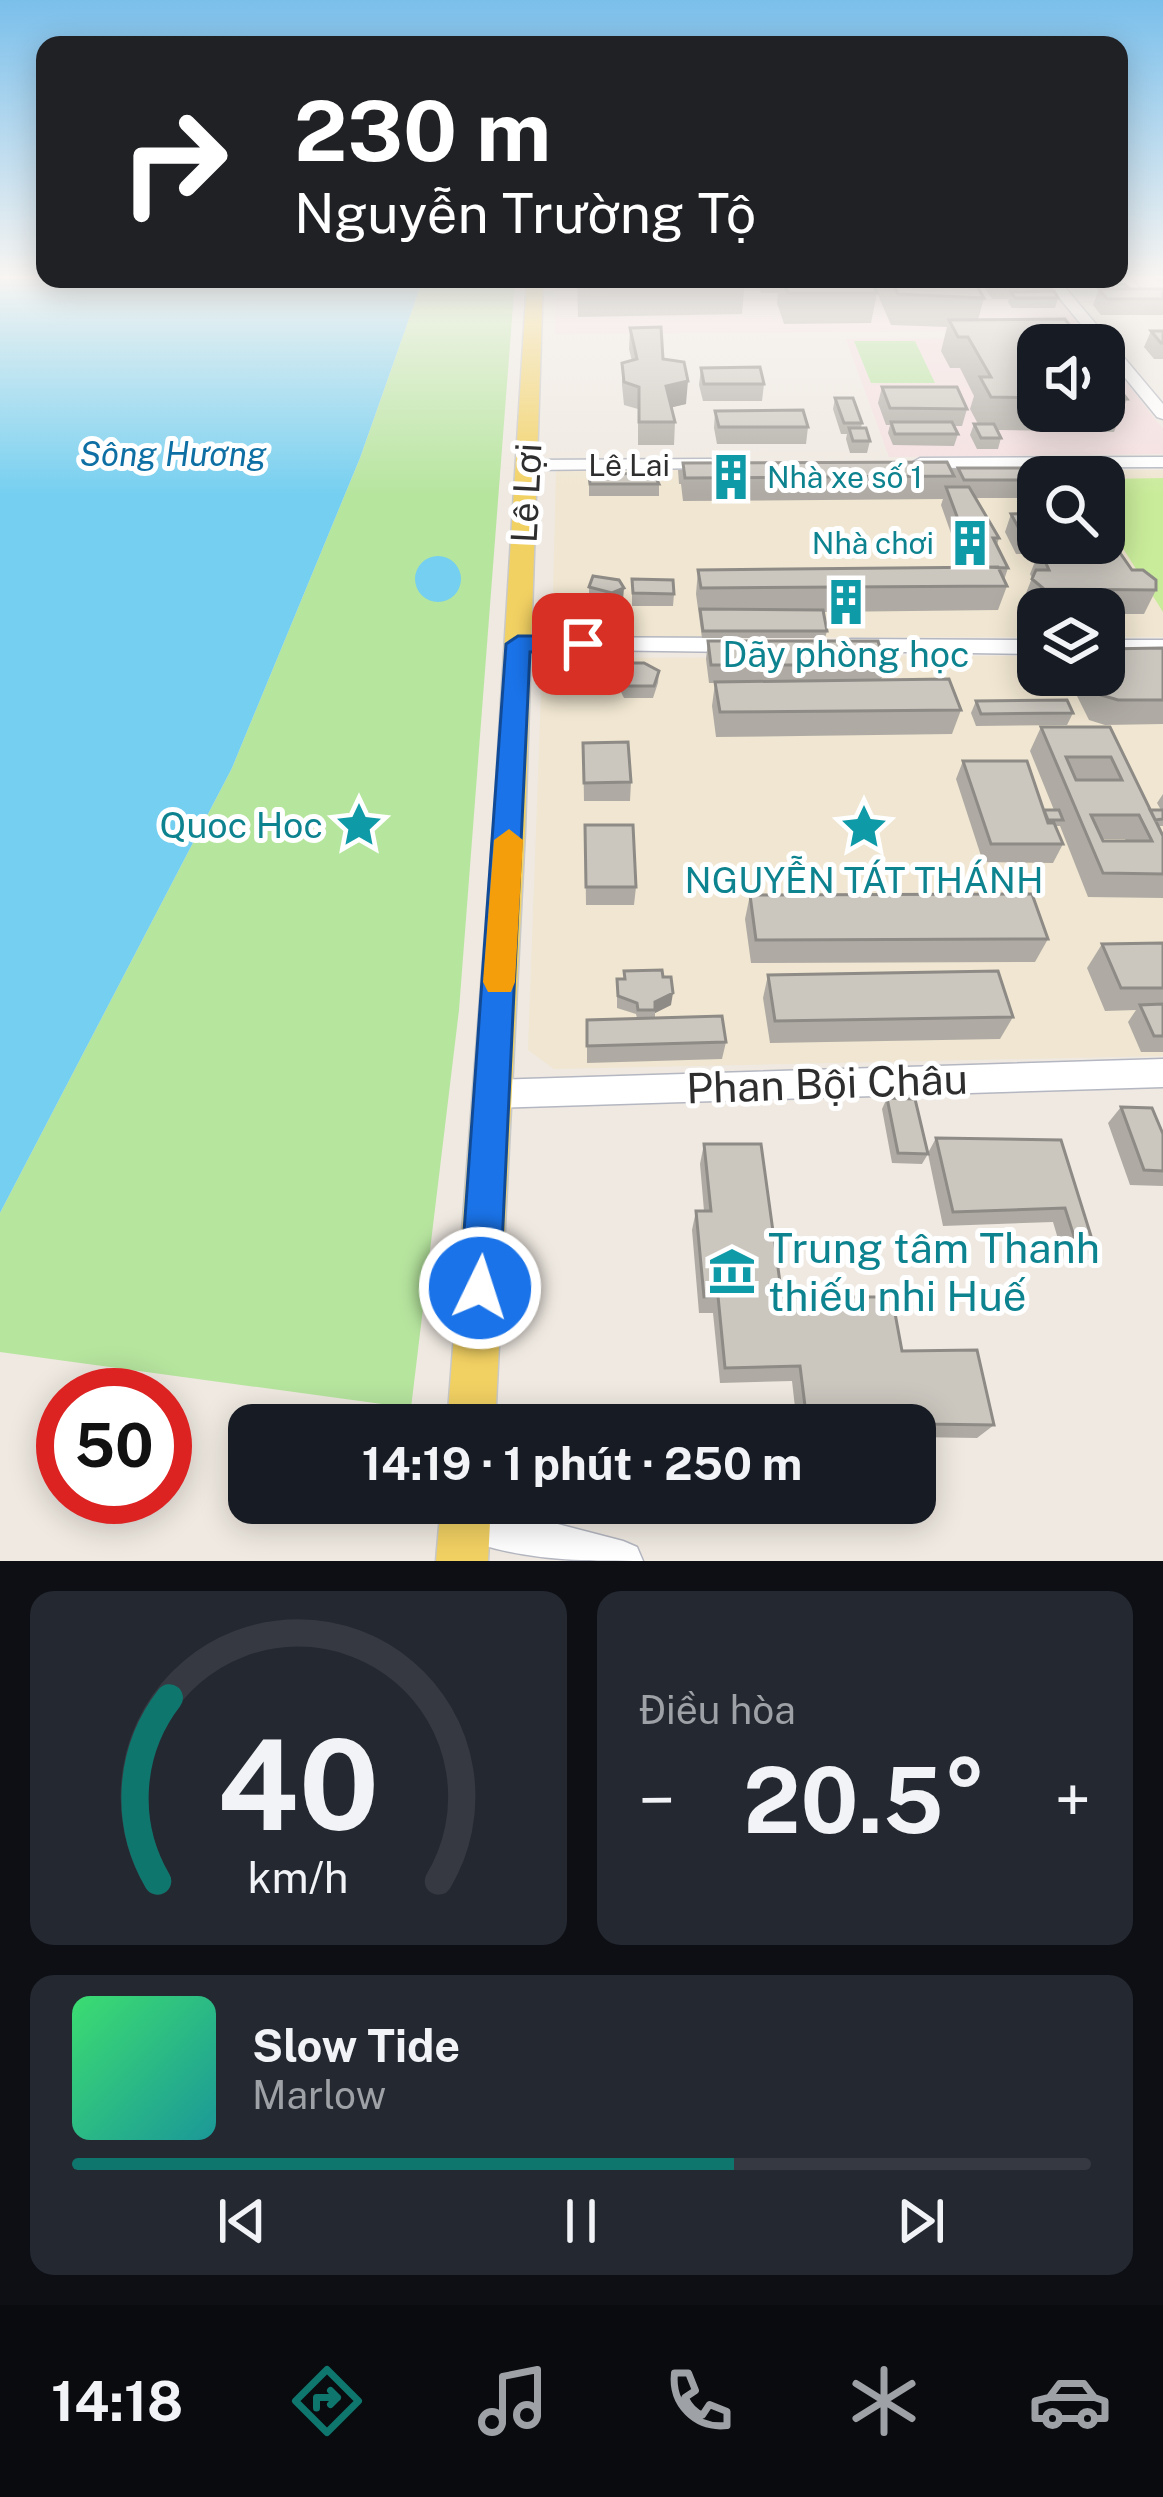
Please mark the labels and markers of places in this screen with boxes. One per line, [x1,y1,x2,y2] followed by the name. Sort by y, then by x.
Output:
[706,452,756,502] building icon: Nhà xe số 1
[767,459,923,495] place label: Nhà xe số 1
[945,518,995,568] building icon: Nhà chơi
[812,525,934,561] place label: Nhà chơi
[821,577,871,627] building icon: Dãy phòng học
[532,593,634,695] pin
[722,633,970,675] place label: Dãy phòng học
[334,800,384,850] place icon: Quoc Hoc
[839,802,889,852] place icon: NGUYỄN TÁT THÁNH
[160,804,323,846] place label: Quoc Hoc
[685,855,1043,901] place label: NGUYỄN TÁT THÁNH
[768,1223,1100,1320] place label: Trung tâm Thanh thiếu nhi Huế
[707,1246,757,1296] museum icon: Trung tâm Thanh thiếu nhi Huế

